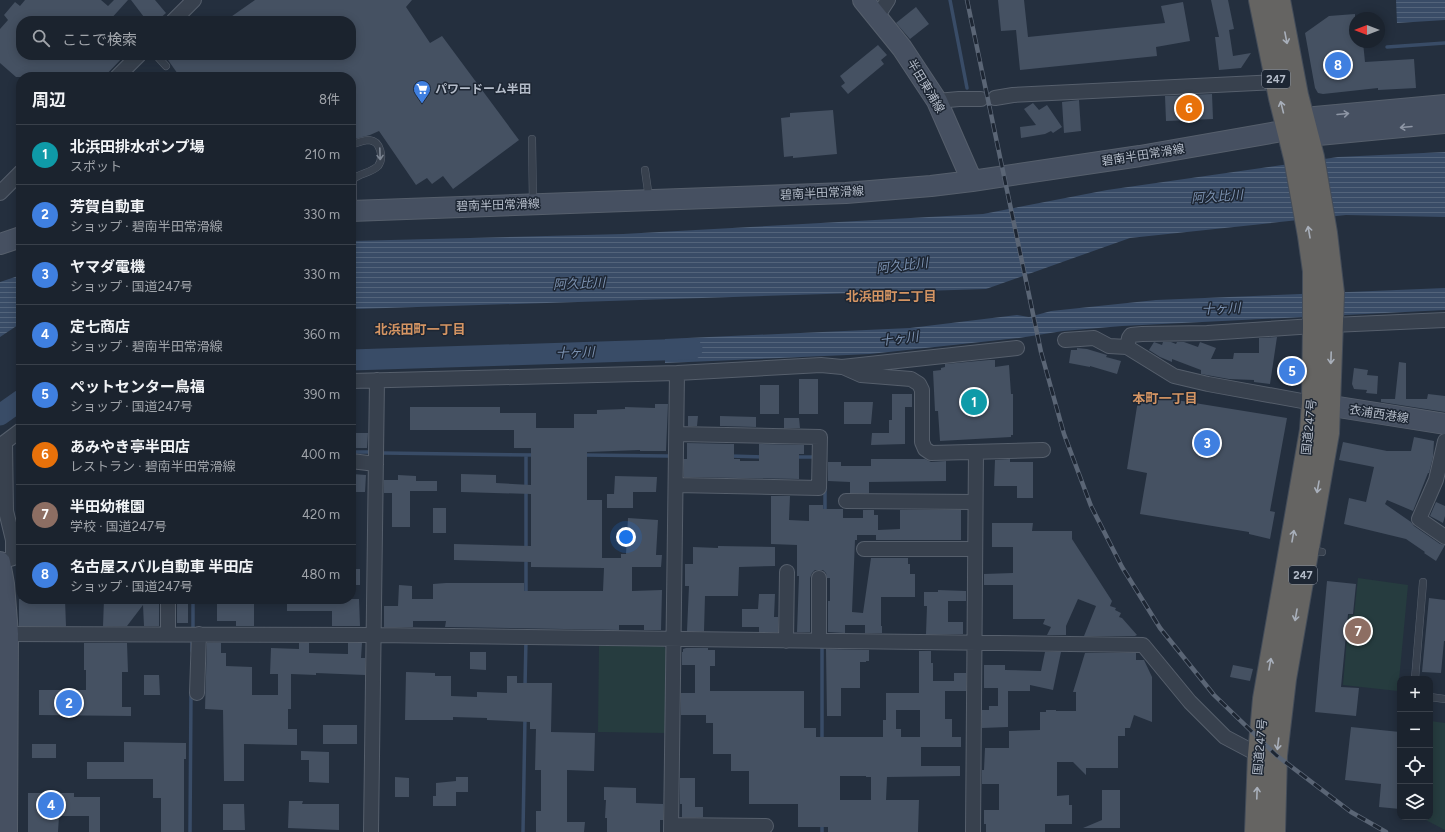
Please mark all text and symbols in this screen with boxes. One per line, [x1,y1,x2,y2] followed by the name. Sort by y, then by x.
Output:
[1349,12,1385,48] north arrow
[16,16,356,60] search box
[30,27,52,49] icon: search
[62,31,137,49] text: ここで検索
[1283,31,1291,44] one-way arrow
[1325,50,1351,80] pin: 8
[905,57,947,115] street label: 半田東浦線
[1262,70,1290,88] road number: 247
[412,79,432,104] supermarket icon: パワードーム半田
[435,82,531,96] place label: パワードーム半田
[32,90,66,110] text: 周辺
[319,92,340,107] text: 8件
[1176,93,1202,123] pin: 6
[1277,100,1285,113] one-way arrow
[1336,111,1349,118] one-way arrow
[1400,123,1413,130] one-way arrow
[70,138,205,156] text: 北浜田排水ポンプ場
[1100,142,1186,168] street label: 碧南半田常滑線
[42,147,48,162] text: 1
[305,147,340,162] text: 210 m
[376,147,384,160] one-way arrow
[70,159,122,174] text: スポット
[780,184,864,202] street label: 碧南半田常滑線
[1191,187,1245,206] water label: 阿久比川
[456,197,540,213] street label: 碧南半田常滑線
[70,198,145,216] text: 芳賀自動車
[41,207,49,222] text: 2
[303,207,340,222] text: 330 m
[70,219,223,234] text: ショップ · 碧南半田常滑線
[1304,226,1312,239] one-way arrow
[875,255,931,276] water label: 阿久比川
[70,258,145,276] text: ヤマダ電機
[41,267,49,282] text: 3
[303,267,340,282] text: 330 m
[553,275,607,292] water label: 阿久比川
[70,279,193,294] text: ショップ · 国道247号
[845,289,937,304] district label: 北浜田町二丁目
[1201,300,1243,317] water label: 十ヶ川
[70,318,130,336] text: 定七商店
[374,322,466,337] district label: 北浜田町一丁目
[41,327,49,342] text: 4
[303,327,340,342] text: 360 m
[879,328,921,348] water label: 十ヶ川
[70,339,223,354] text: ショップ · 碧南半田常滑線
[555,344,597,361] water label: 十ヶ川
[1327,351,1335,364] one-way arrow
[1279,356,1305,386] pin: 5
[70,378,205,396] text: ペットセンター鳥福
[41,387,49,402] text: 5
[303,387,340,402] text: 390 m
[961,387,987,417] pin: 1
[1132,391,1198,406] district label: 本町一丁目
[1299,398,1319,456] street label: 国道247号
[70,399,193,414] text: ショップ · 国道247号
[1348,402,1410,426] street label: 衣浦西港線
[1194,428,1220,458] pin: 3
[70,438,190,456] text: あみやき亭半田店
[41,447,49,462] text: 6
[301,447,340,462] text: 400 m
[70,459,236,474] text: レストラン · 碧南半田常滑線
[1314,480,1322,493] one-way arrow
[70,498,145,516] text: 半田幼稚園
[41,507,49,522] text: 7
[302,507,340,522] text: 420 m
[70,519,167,534] text: 学校 · 国道247号
[616,527,636,547] your location
[1289,530,1297,543] one-way arrow
[70,558,254,576] text: 名古屋スバル自動車 半田店
[1289,566,1317,584] road number: 247
[41,567,49,582] text: 8
[301,567,340,582] text: 480 m
[70,579,193,594] text: ショップ · 国道247号
[1292,608,1300,621] one-way arrow
[1345,616,1371,646] pin: 7
[1267,658,1275,671] one-way arrow
[1397,676,1433,820] map controls
[1397,676,1433,712] button: +
[56,688,82,718] pin: 2
[1397,712,1433,748] button: −
[1251,718,1269,776] street label: 国道247号
[1274,737,1281,750] one-way arrow
[1397,748,1433,784] button: locate
[1397,784,1433,820] button: layers
[1254,787,1261,800] one-way arrow
[38,790,64,820] pin: 4

